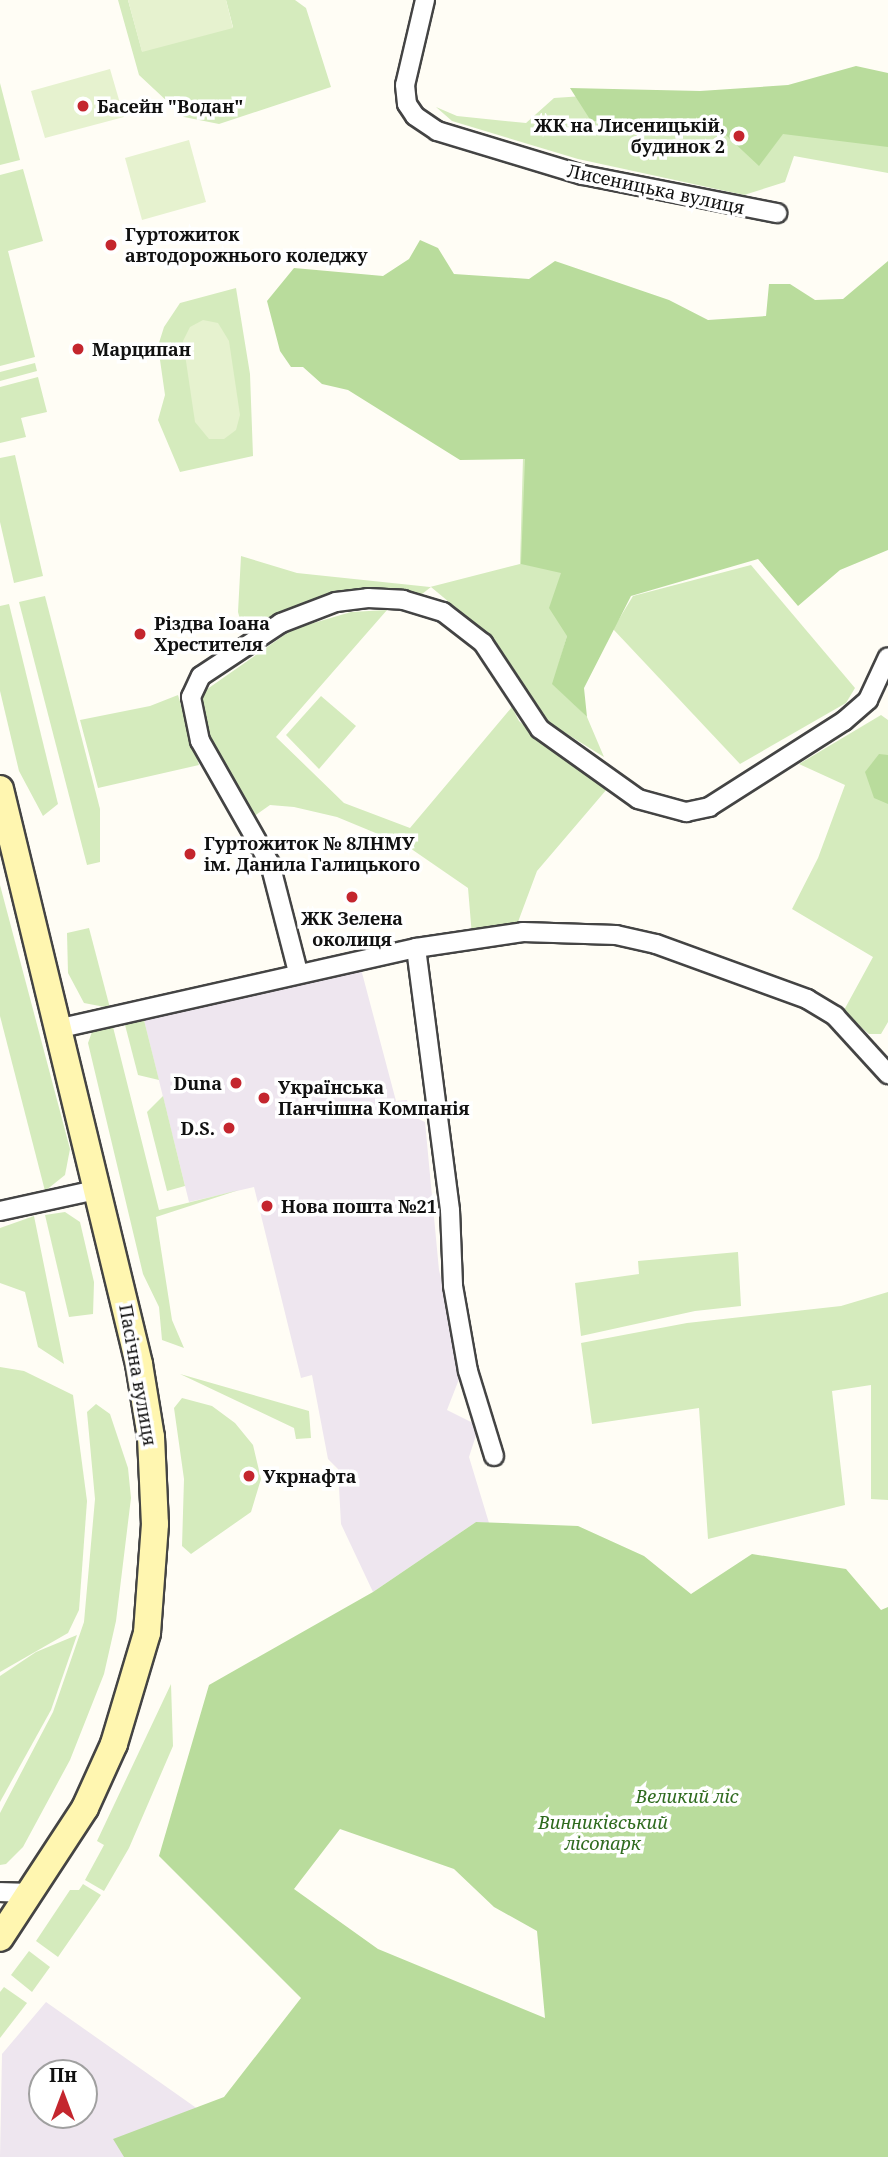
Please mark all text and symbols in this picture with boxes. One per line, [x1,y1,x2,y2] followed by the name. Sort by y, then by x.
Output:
[97,95,244,117] place label: Басейн "Водан"
[75,98,91,114] marker: Басейн "Водан"
[534,115,725,158] place label: ЖК на Лисеницькій, будинок 2
[731,128,747,144] marker: ЖК на Лисеницькій, будинок 2
[565,160,747,218] street label: Лисеницька вулиця
[125,224,368,266] place label: Гуртожиток автодорожнього коледжу
[103,237,119,253] marker: Гуртожиток автодорожнього коледжу
[92,338,191,360] place label: Марципан
[70,341,86,357] marker: Марципан
[154,613,270,656] place label: Різдва Іоана Хрестителя
[132,626,148,642] marker: Різдва Іоана Хрестителя
[204,833,420,876] place label: Гуртожиток № 8ЛНМУ ім. Данила Галицького
[182,846,198,862] marker: Гуртожиток № 8ЛНМУ ім. Данила Галицького
[344,889,360,905] marker: ЖК Зелена околиця
[301,908,403,950] place label: ЖК Зелена околиця
[173,1072,222,1094] place label: Duna
[228,1075,244,1091] marker: Duna
[278,1077,470,1120] place label: Українська Панчішна Компанія
[256,1090,272,1106] marker: Українська Панчішна Компанія
[181,1117,215,1139] place label: D.S.
[221,1120,237,1136] marker: D.S.
[281,1195,437,1217] place label: Нова пошта №21
[259,1198,275,1214] marker: Нова пошта №21
[115,1303,161,1447] street label: Пасічна вулиця
[263,1465,356,1487] place label: Укрнафта
[241,1468,257,1484] marker: Укрнафта
[636,1785,738,1807] park label: Великий ліс
[538,1812,668,1854] park label: Винниківський лісопарк
[28,2059,98,2129] north arrow
[49,2062,77,2088] text: Пн

